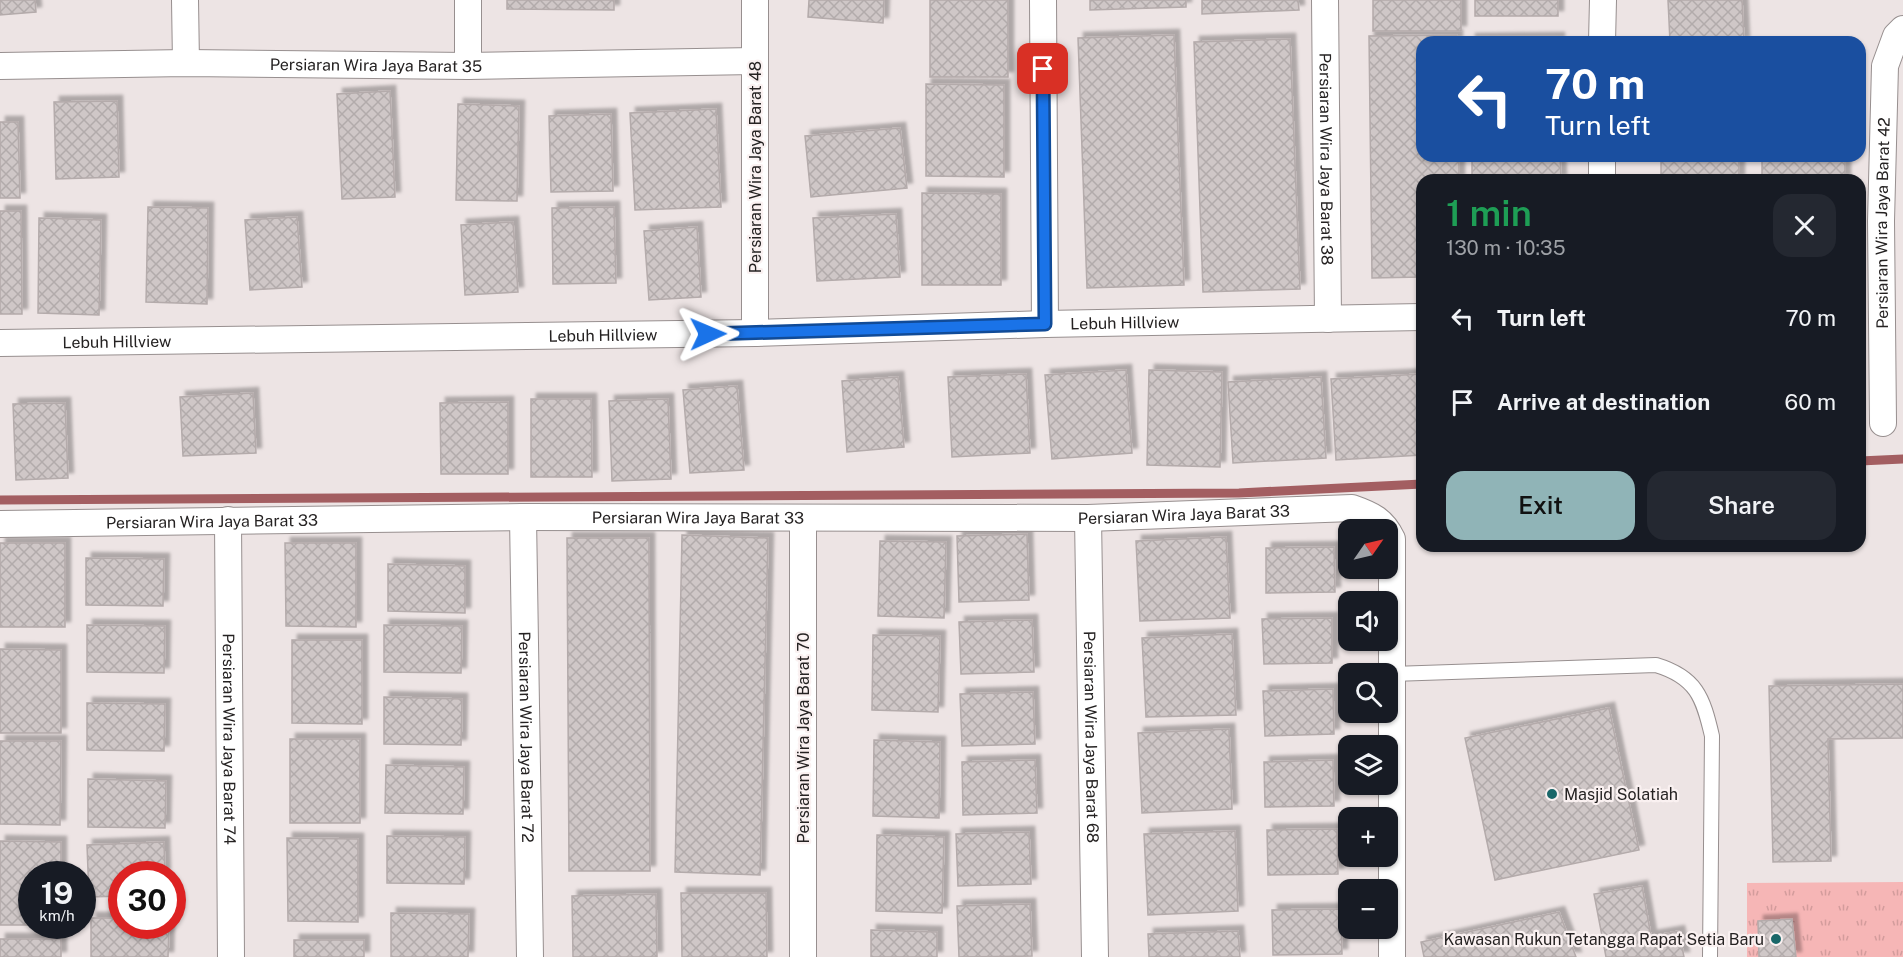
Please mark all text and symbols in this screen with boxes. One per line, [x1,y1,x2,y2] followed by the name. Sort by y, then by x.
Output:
[1017,43,1068,94] pin
[1026,52,1059,85] icon: arrive
[1316,53,1337,265] street label: Persiaran Wira Jaya Barat 38
[270,54,482,76] street label: Persiaran Wira Jaya Barat 35
[1545,59,1645,108] text: 70 m
[1446,60,1524,138] icon: left
[746,61,765,273] street label: Persiaran Wira Jaya Barat 48
[1545,109,1651,141] text: Turn left
[1871,117,1893,329] street label: Persiaran Wira Jaya Barat 42
[1446,192,1532,234] text: 1 min
[1773,194,1836,257] button: close
[1446,236,1566,260] text: 130 m · 10:35
[676,302,740,366] position arrow
[1446,302,1479,335] icon: left
[1497,305,1586,331] text: Turn left
[1785,305,1836,331] text: 70 m
[1070,312,1180,333] street label: Lebuh Hillview
[548,325,658,345] street label: Lebuh Hillview
[62,331,172,352] street label: Lebuh Hillview
[1446,386,1479,419] icon: arrive
[1497,389,1710,415] text: Arrive at destination
[1785,389,1836,415] text: 60 m
[1446,471,1635,540] button: Exit
[1647,471,1836,540] button: Share
[1078,501,1290,527] street label: Persiaran Wira Jaya Barat 33
[592,508,804,527] street label: Persiaran Wira Jaya Barat 33
[106,510,318,532] street label: Persiaran Wira Jaya Barat 33
[1338,519,1398,579] north arrow
[1338,519,1398,939] map controls
[1338,591,1398,651] button: sound
[515,631,538,843] street label: Persiaran Wira Jaya Barat 72
[1080,631,1103,843] street label: Persiaran Wira Jaya Barat 68
[794,632,813,843] street label: Persiaran Wira Jaya Barat 70
[219,633,240,845] street label: Persiaran Wira Jaya Barat 74
[1338,663,1398,723] button: search
[1338,735,1398,795] button: layers
[1564,785,1678,804] place label: Masjid Solatiah
[1545,787,1559,801] marker: Masjid Solatiah
[1338,807,1398,867] button: +
[108,861,186,939] speed limit sign: 30
[41,875,73,911] text: 19
[1338,879,1398,939] button: −
[39,907,75,924] text: km/h
[1444,930,1764,949] place label: Kawasan Rukun Tetangga Rapat Setia Baru
[1769,932,1783,946] marker: Kawasan Rukun Tetangga Rapat Setia Baru

